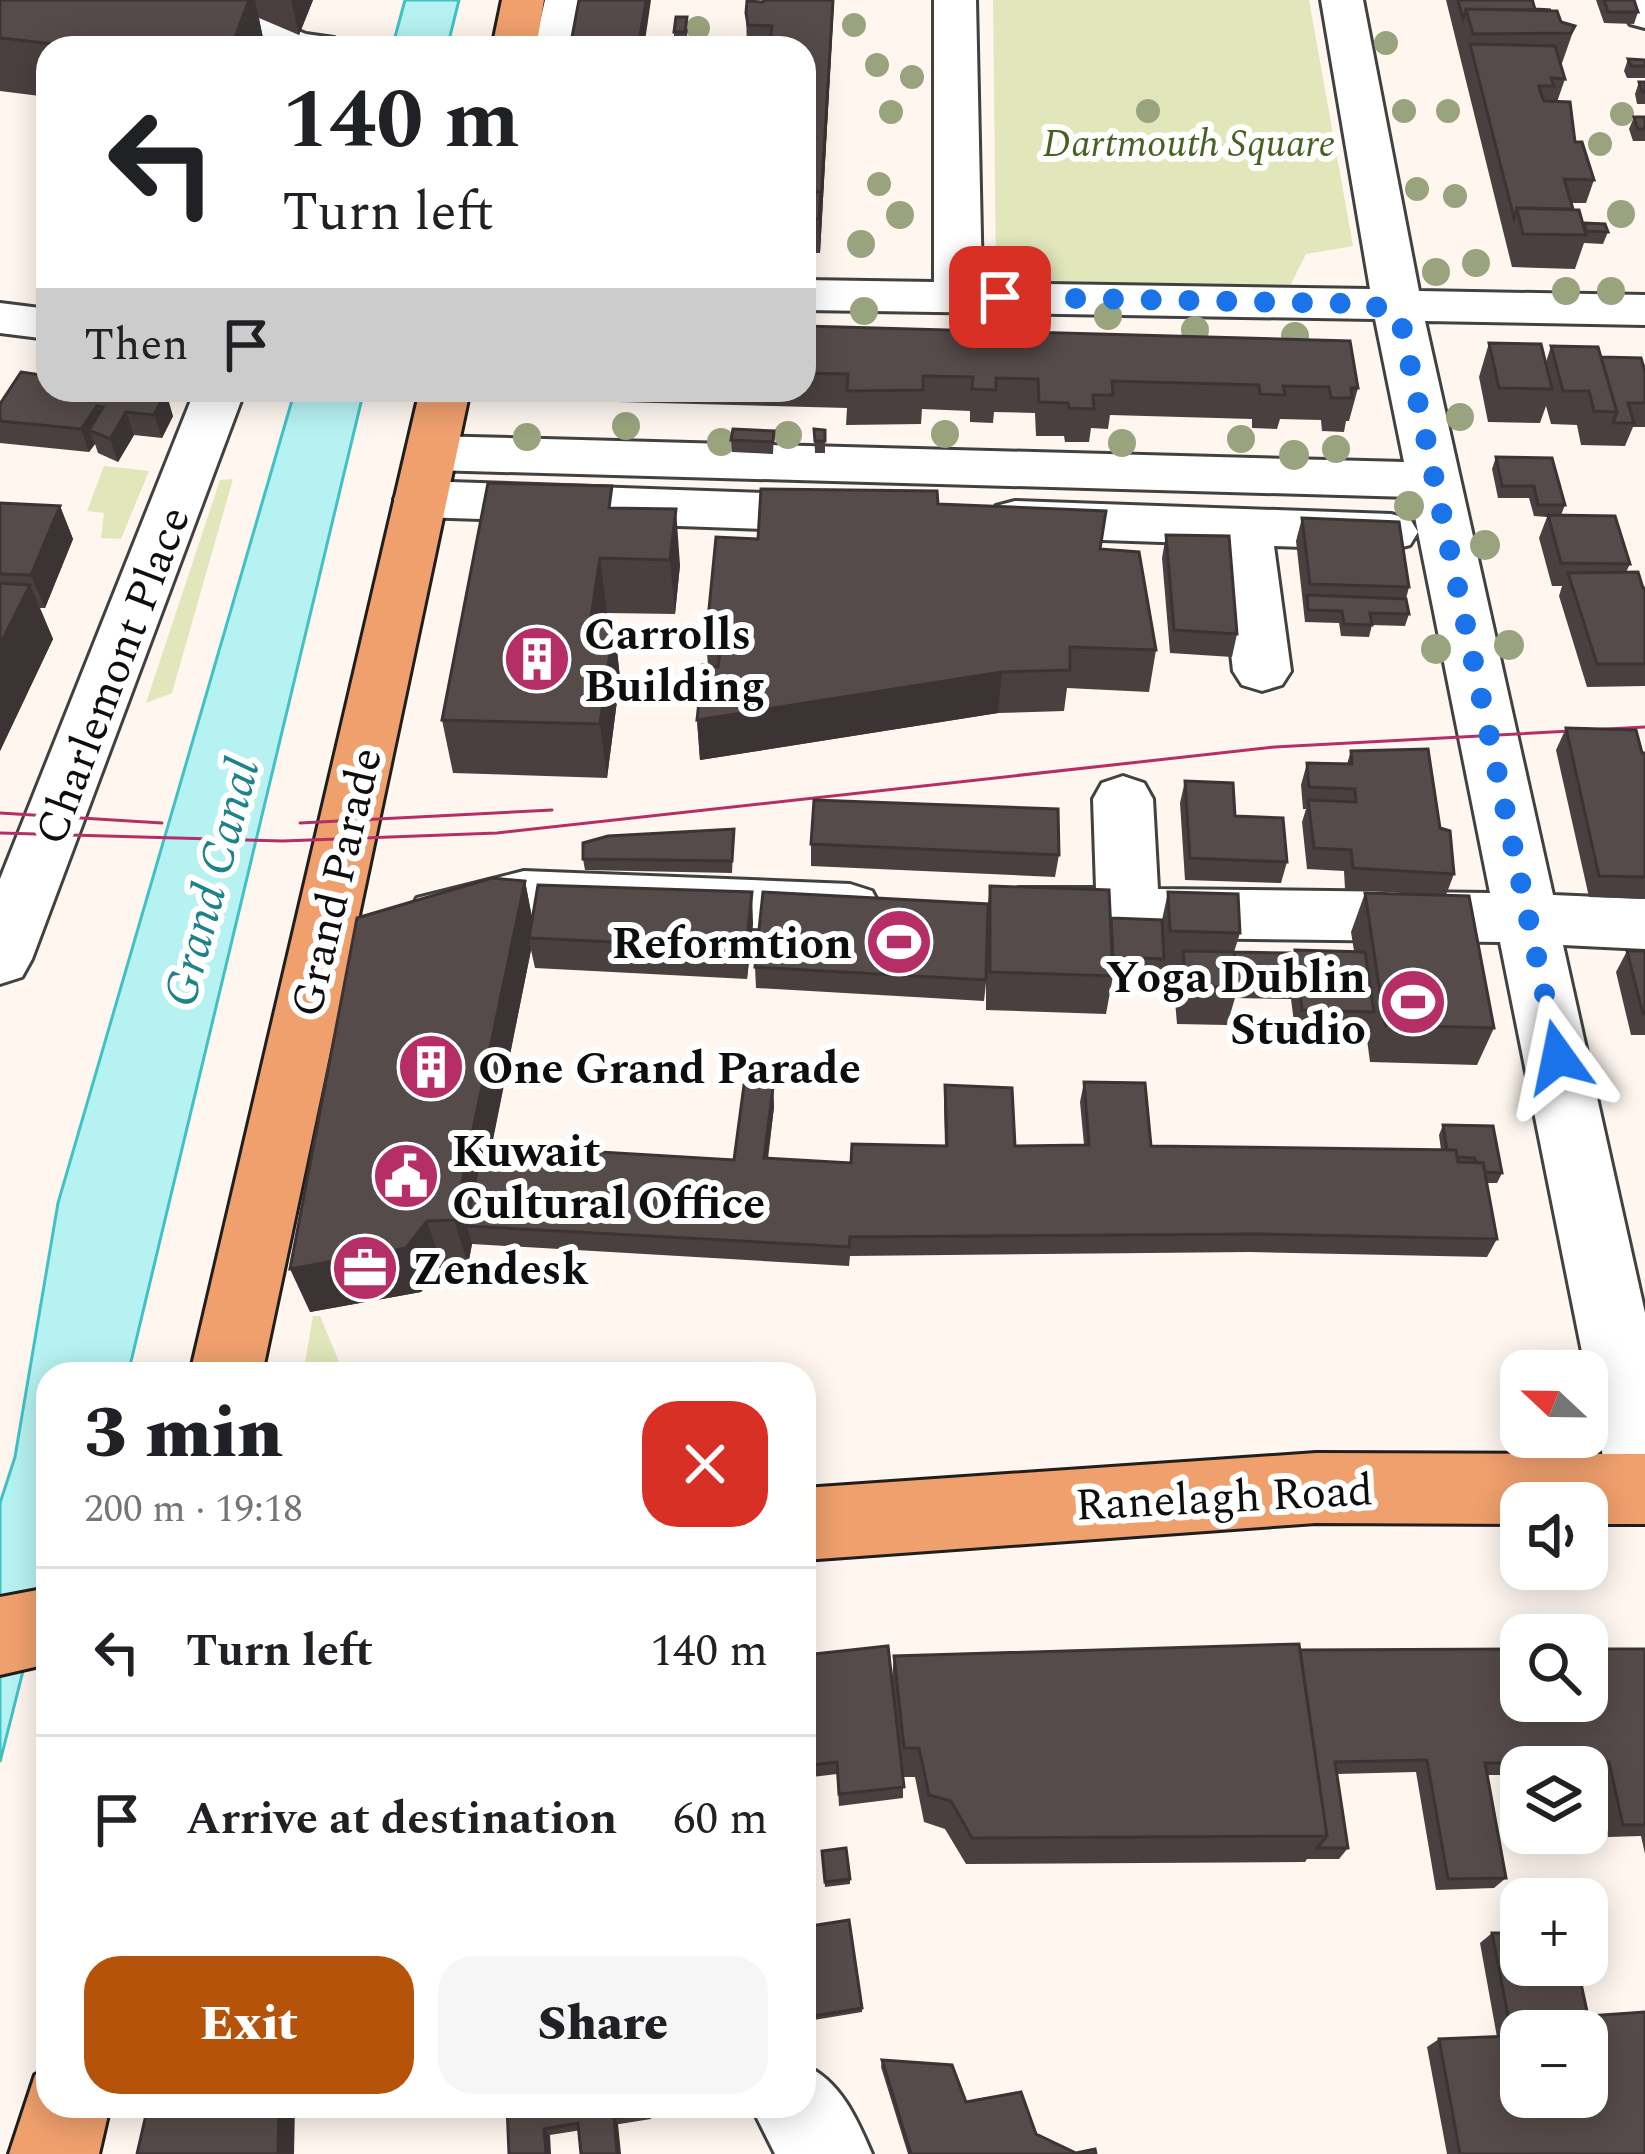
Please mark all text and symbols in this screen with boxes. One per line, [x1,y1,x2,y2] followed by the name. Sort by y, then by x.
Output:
[282,57,520,185] text: 140 m
[84,84,240,240] icon: left
[1043,115,1335,174] park label: Dartmouth Square
[282,172,494,254] text: Turn left
[949,246,1051,348] pin
[967,264,1033,330] icon: arrive
[84,311,189,380] text: Then
[213,312,279,378] icon: arrive
[17,497,210,855] street label: Charlemont Place
[584,601,765,722] place label: Carrolls Building
[502,624,572,694] building icon: Carrolls Building
[273,741,402,1024] street label: Grand Parade
[144,750,281,1015] water label: Grand Canal
[864,907,934,977] sports icon: Reformtion
[612,910,852,979] place label: Reformtion
[1105,944,1366,1065] place label: Yoga Dublin Studio
[1378,967,1448,1037] sports icon: Yoga Dublin Studio
[1495,994,1621,1120] position arrow
[396,1032,466,1102] building icon: One Grand Parade
[478,1035,861,1104] place label: One Grand Parade
[452,1118,765,1239] place label: Kuwait Cultural Office
[371,1141,441,1211] public building icon: Kuwait Cultural Office
[330,1233,400,1303] office icon: Zendesk
[412,1236,589,1305] place label: Zendesk
[1500,1350,1608,1458] north arrow
[1500,1350,1608,2118] map controls
[84,1380,283,1489] text: 3 min
[642,1401,768,1527] button: close
[1073,1456,1375,1541] street label: Ranelagh Road
[84,1480,303,1539] text: 200 m · 19:18
[1500,1482,1608,1590] button: sound
[1500,1614,1608,1722] button: search
[186,1617,373,1686] text: Turn left
[651,1617,768,1686] text: 140 m
[84,1619,150,1685] icon: left
[1500,1746,1608,1854] button: layers
[186,1785,617,1854] text: Arrive at destination
[673,1785,768,1854] text: 60 m
[84,1787,150,1853] icon: arrive
[1500,1878,1608,1986] button: +
[84,1956,414,2094] button: Exit
[438,1956,768,2094] button: Share
[1500,2010,1608,2118] button: −

